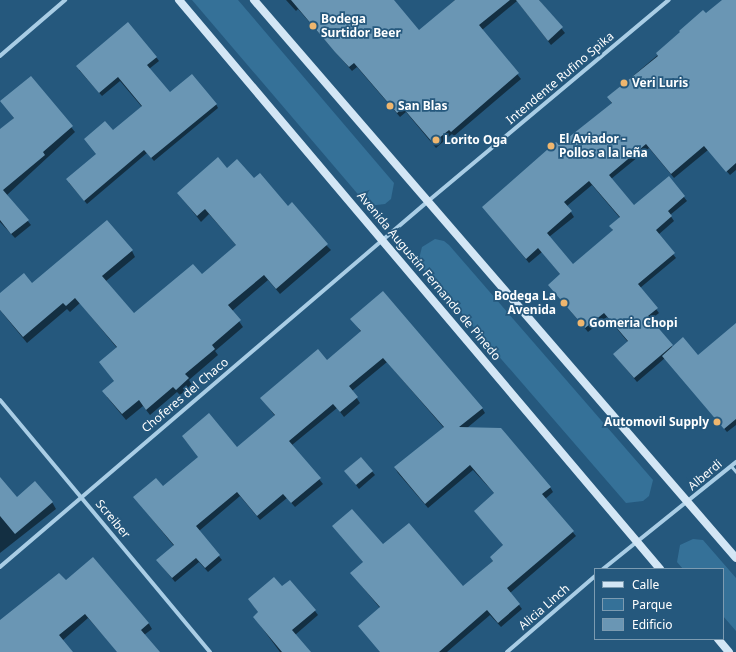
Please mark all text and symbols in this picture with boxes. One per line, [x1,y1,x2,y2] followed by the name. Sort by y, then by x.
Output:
[321,12,401,40] place label: Bodega Surtidor Beer
[308,21,318,31] marker: Bodega Surtidor Beer
[503,29,617,127] street label: Intendente Rufino Spika
[632,76,688,90] place label: Veri Luris
[619,78,629,88] marker: Veri Luris
[398,99,447,113] place label: San Blas
[385,101,395,111] marker: San Blas
[559,132,648,160] place label: El Aviador - Pollos a la leña
[444,133,507,147] place label: Lorito Oga
[431,135,441,145] marker: Lorito Oga
[546,141,556,151] marker: El Aviador - Pollos a la leña
[354,189,504,363] street label: Avenida Augustín Fernando de Pinedo
[494,289,556,317] place label: Bodega La Avenida
[559,298,569,308] marker: Bodega La Avenida
[589,316,677,330] place label: Gomeria Chopi
[576,318,586,328] marker: Gomeria Chopi
[139,355,231,435] street label: Choferes del Chaco
[604,415,709,429] place label: Automovil Supply
[712,417,722,427] marker: Automovil Supply
[685,457,725,493] street label: Alberdi
[93,497,133,541] street label: Screiber
[594,568,724,640] legend
[632,576,659,593] text: Calle
[516,581,572,633] street label: Alicia Linch
[632,596,672,613] text: Parque
[632,616,673,633] text: Edificio

